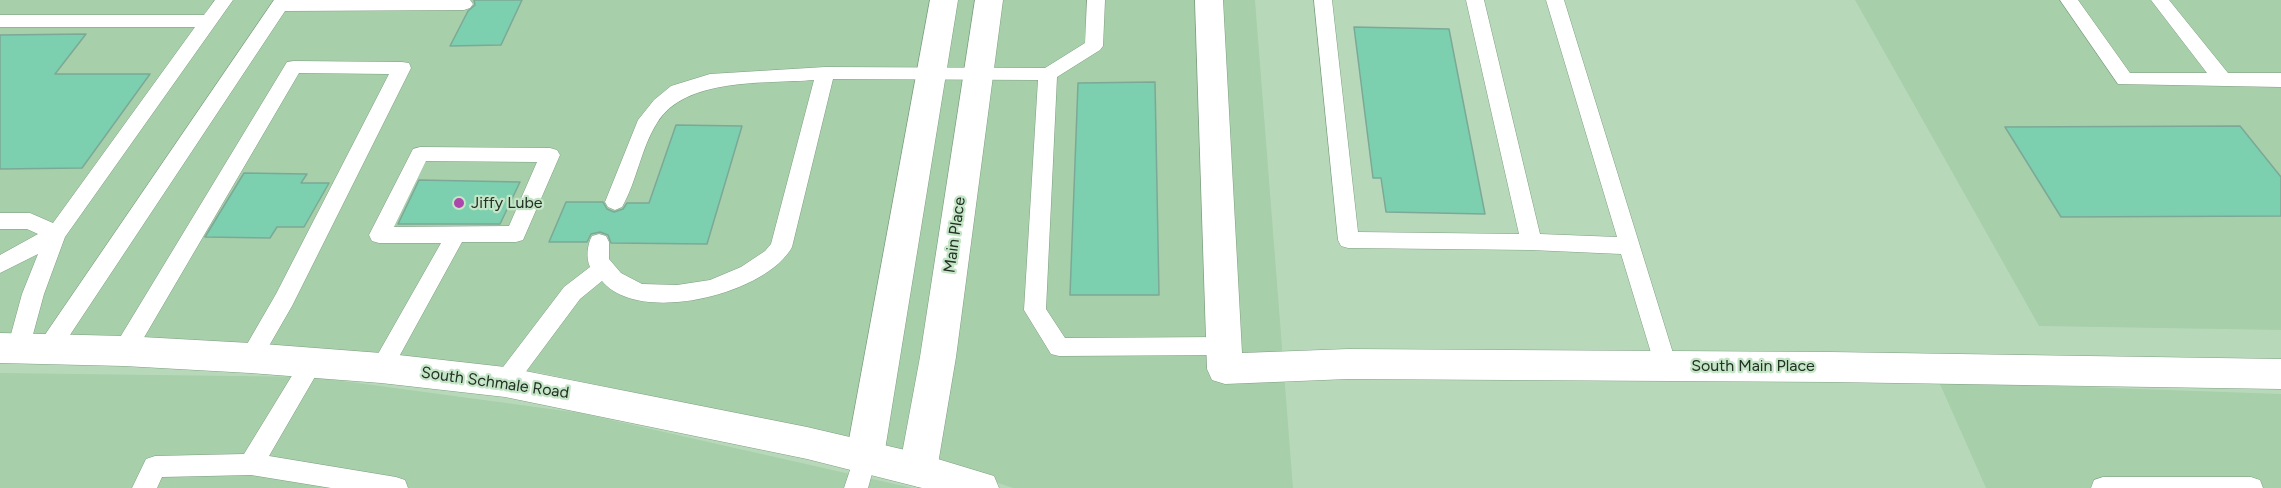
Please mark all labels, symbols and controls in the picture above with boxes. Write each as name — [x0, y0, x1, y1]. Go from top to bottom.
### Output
place label: Jiffy Lube — [471, 193, 542, 213]
marker: Jiffy Lube — [452, 196, 466, 210]
street label: Main Place — [940, 196, 970, 274]
street label: South Main Place — [1691, 356, 1815, 376]
street label: South Schmale Road — [420, 363, 570, 403]

